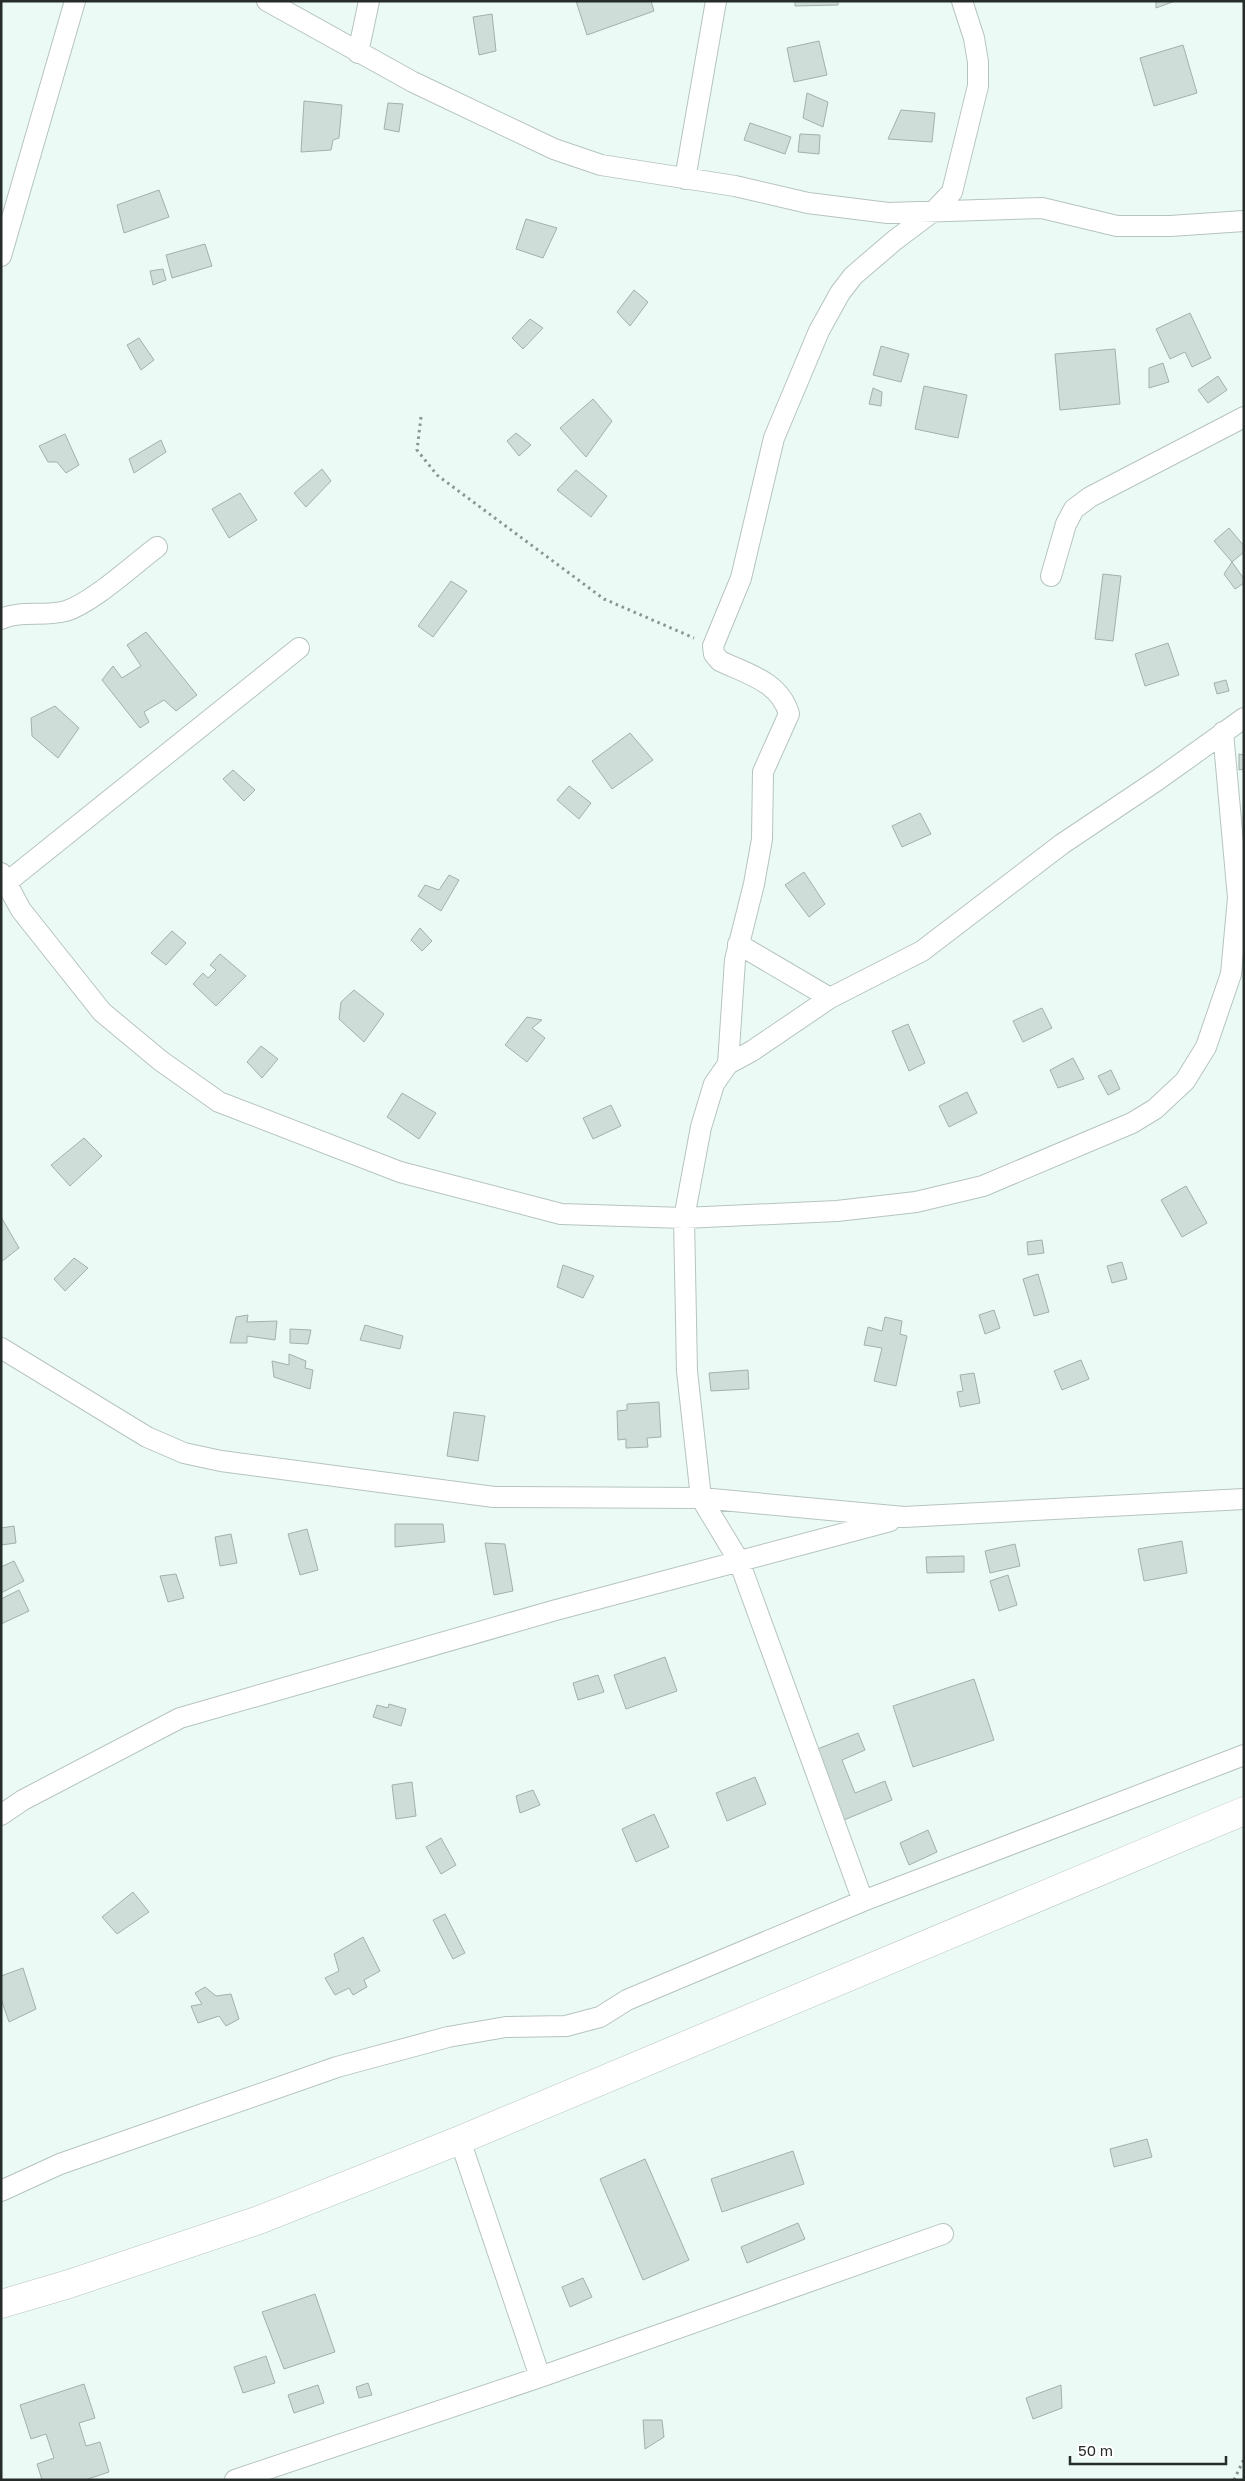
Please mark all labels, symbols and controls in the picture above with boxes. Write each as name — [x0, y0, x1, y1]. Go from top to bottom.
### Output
scale bar — [1070, 2434, 1226, 2466]
text: 50 m — [1078, 2441, 1113, 2459]

